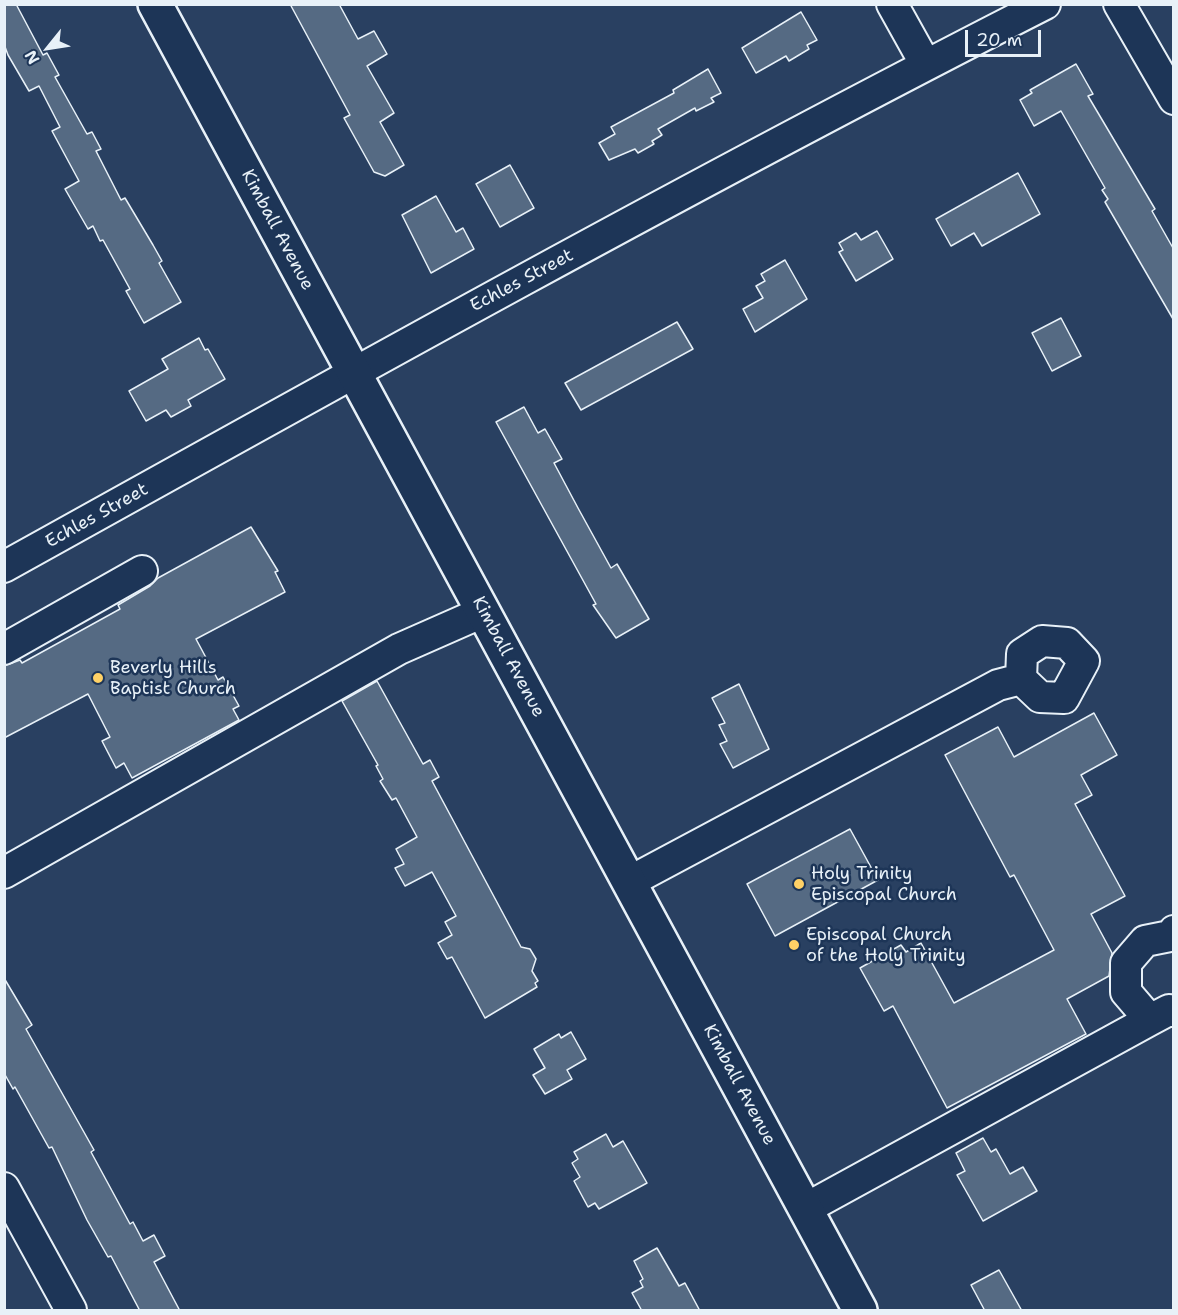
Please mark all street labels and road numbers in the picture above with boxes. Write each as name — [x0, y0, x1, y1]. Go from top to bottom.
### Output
street label: Kimball Avenue — [236, 166, 318, 294]
street label: Echles Street — [467, 245, 577, 317]
street label: Echles Street — [42, 479, 152, 553]
street label: Kimball Avenue — [467, 593, 549, 721]
street label: Kimball Avenue — [698, 1021, 780, 1149]

